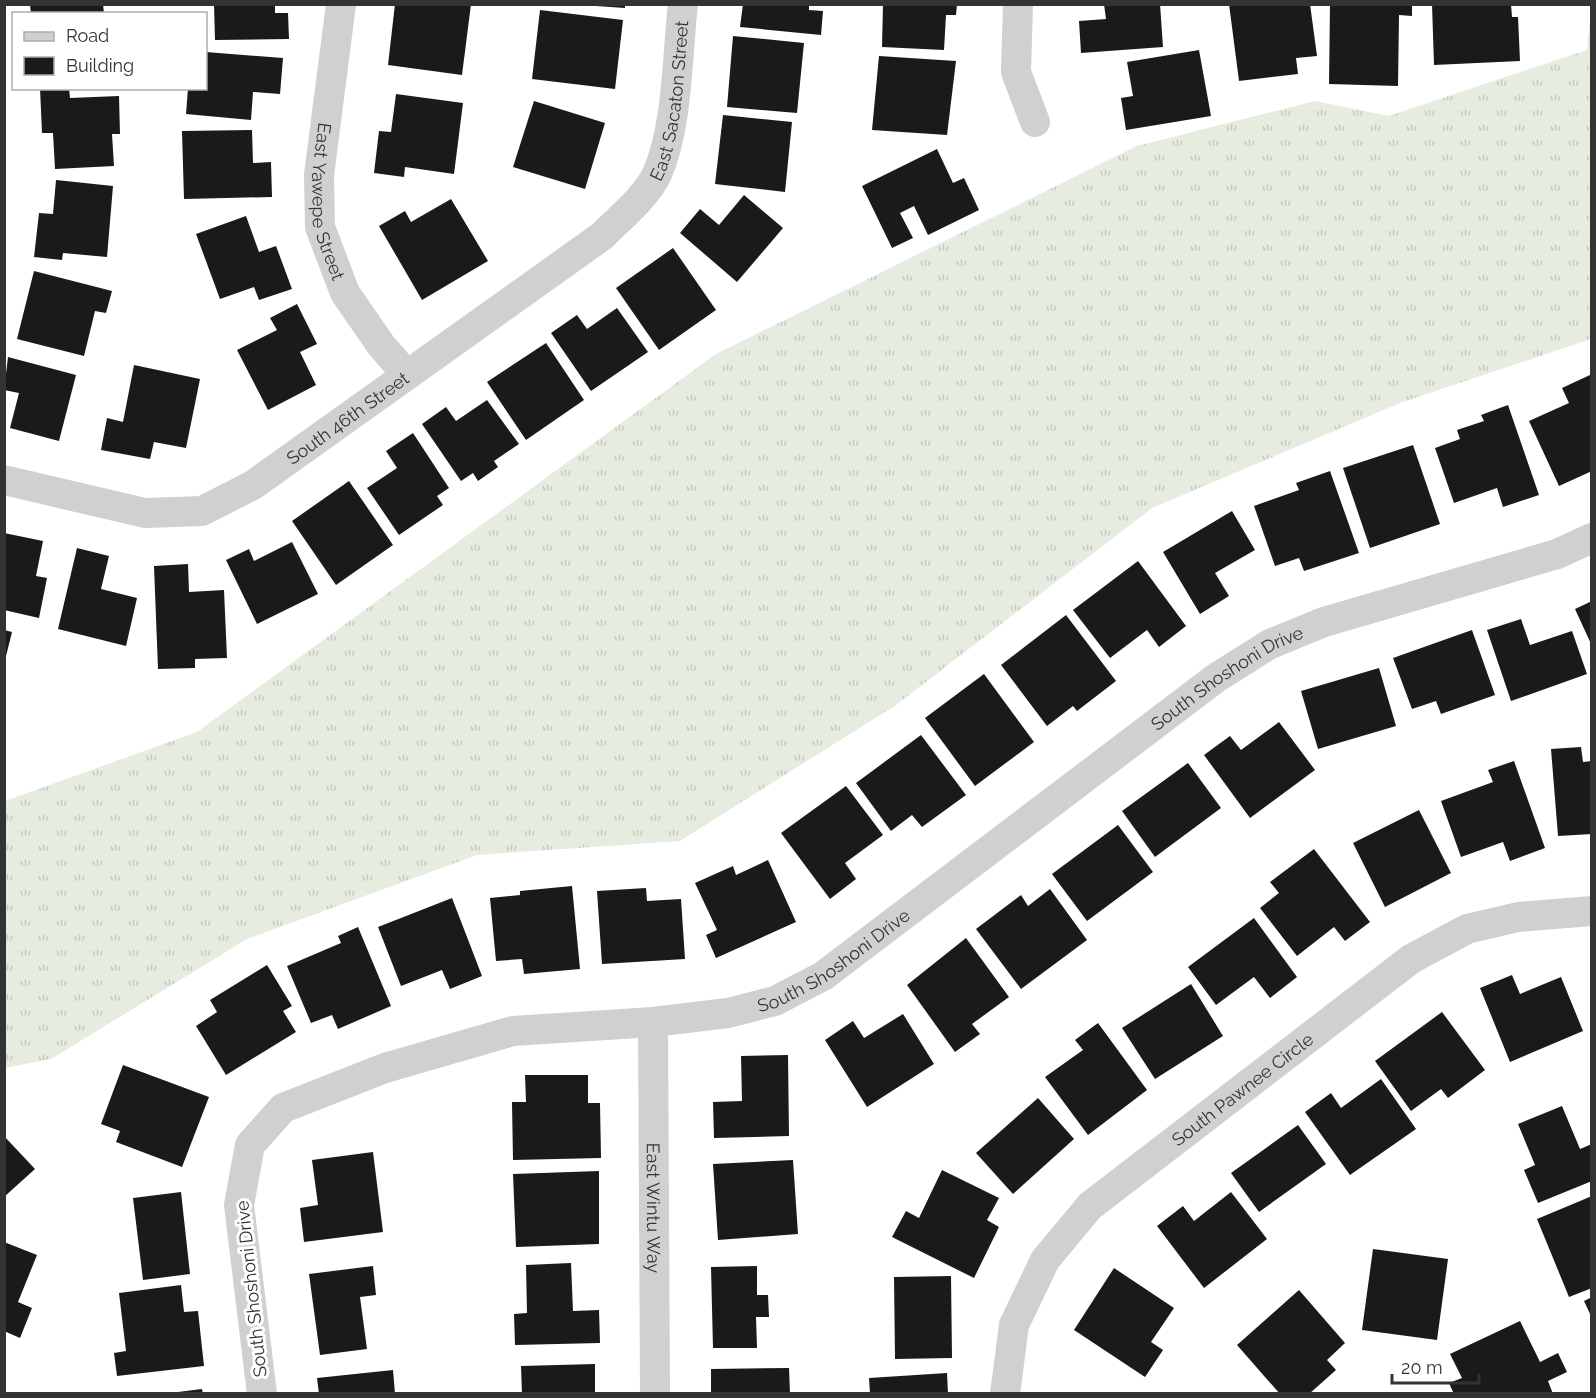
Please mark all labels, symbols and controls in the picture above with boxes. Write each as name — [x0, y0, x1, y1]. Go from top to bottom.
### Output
legend — [12, 12, 207, 90]
street label: East Sacaton Street — [645, 20, 692, 184]
text: Road — [66, 25, 109, 46]
text: Building — [66, 55, 134, 76]
street label: East Yawepe Street — [308, 122, 350, 283]
street label: South 46th Street — [282, 367, 413, 468]
street label: South Shoshoni Drive — [1147, 621, 1306, 734]
street label: South Shoshoni Drive — [755, 904, 914, 1016]
street label: South Pawnee Circle — [1167, 1028, 1317, 1150]
street label: East Wintu Way — [643, 1143, 665, 1274]
street label: South Shoshoni Drive — [231, 1199, 271, 1378]
scale bar — [1392, 1347, 1479, 1385]
text: 20 m — [1401, 1357, 1443, 1378]

